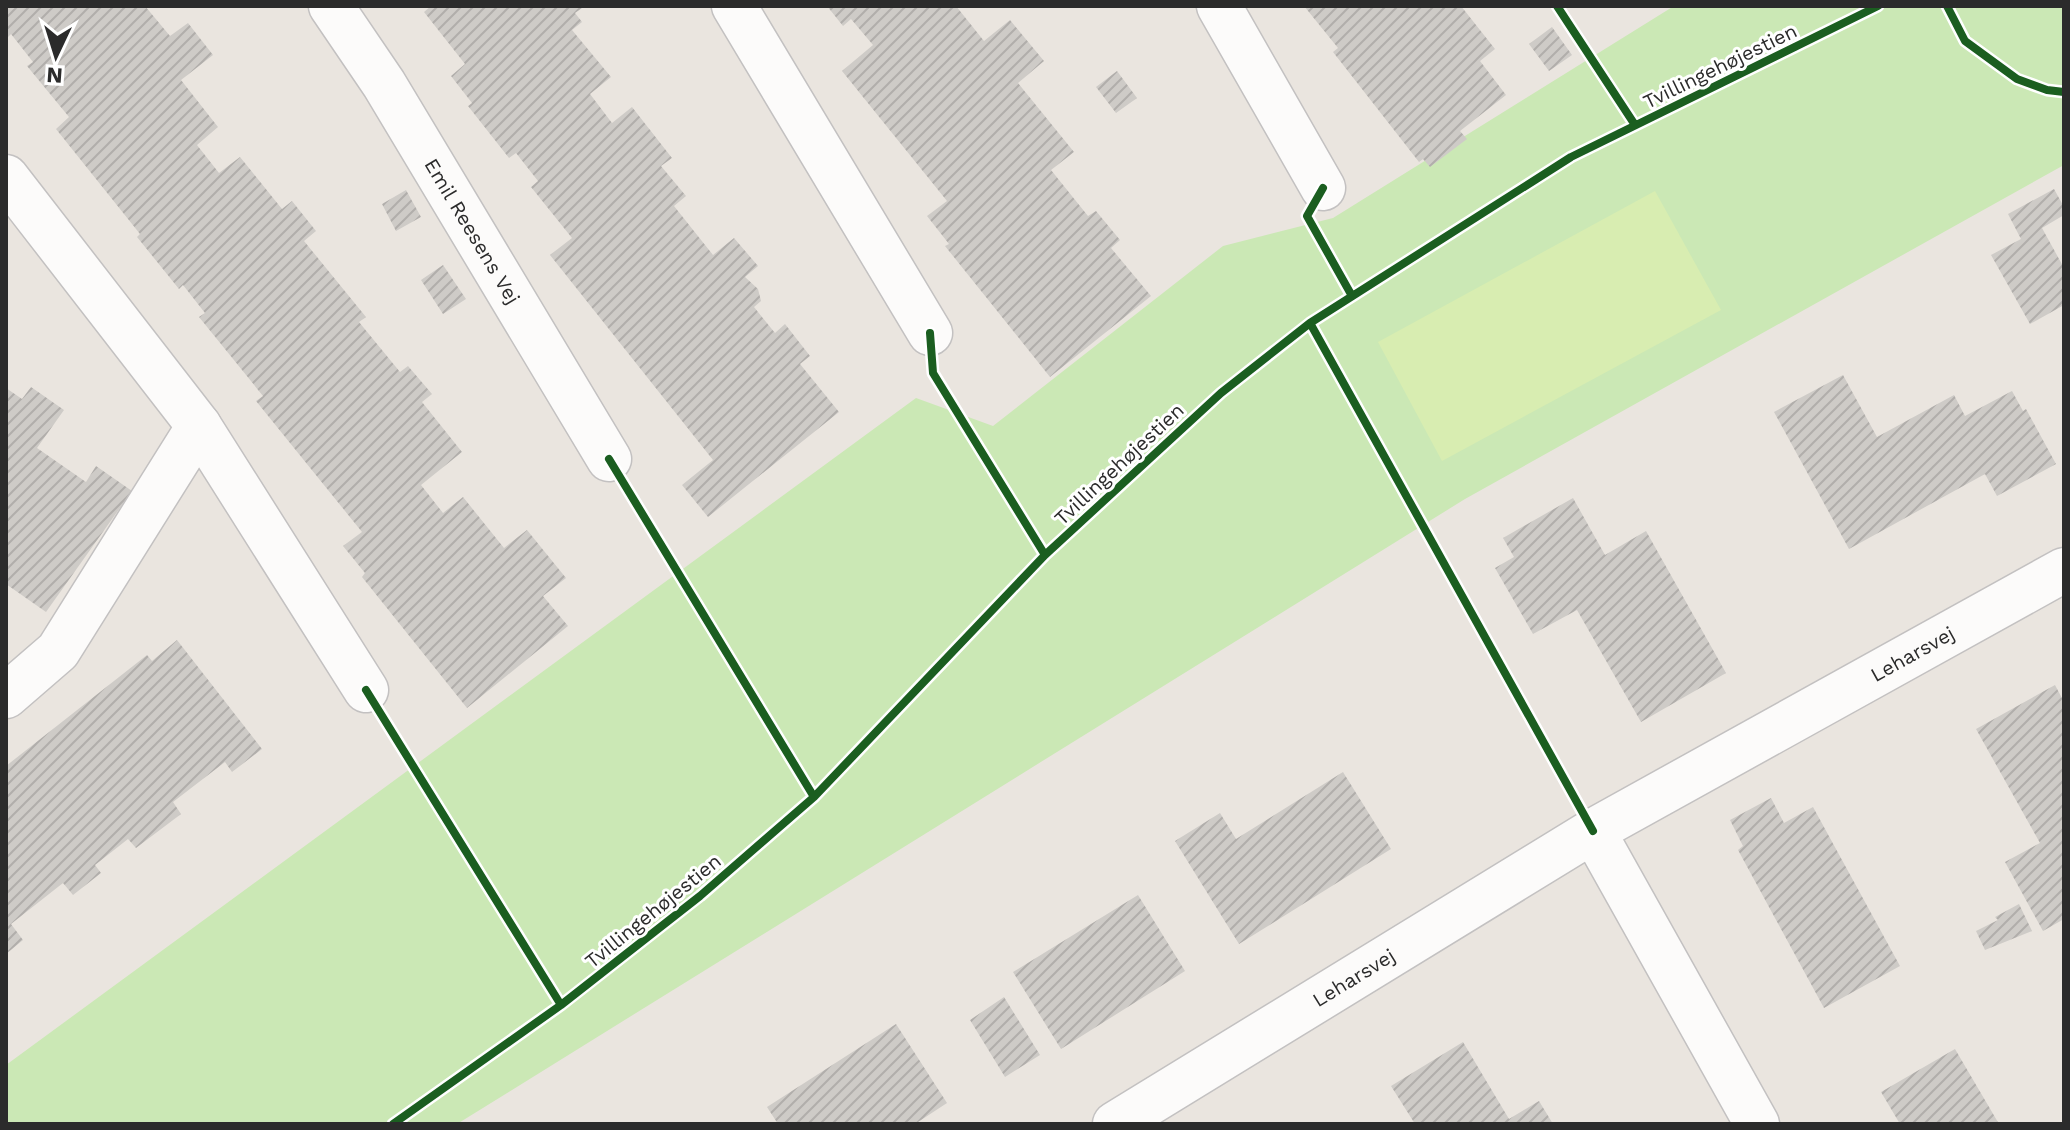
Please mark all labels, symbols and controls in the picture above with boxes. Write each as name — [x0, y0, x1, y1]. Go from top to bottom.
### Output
north arrow — [16, 16, 96, 96]
street label: Tvillingehøjestien — [1639, 18, 1801, 114]
text: N — [46, 62, 64, 88]
street label: Emil Reesens Vej — [419, 154, 525, 308]
street label: Tvillingehøjestien — [1049, 398, 1189, 530]
street label: Leharsvej — [1866, 621, 1959, 687]
street label: Tvillingehøjestien — [580, 849, 726, 973]
street label: Leharsvej — [1308, 943, 1399, 1012]

